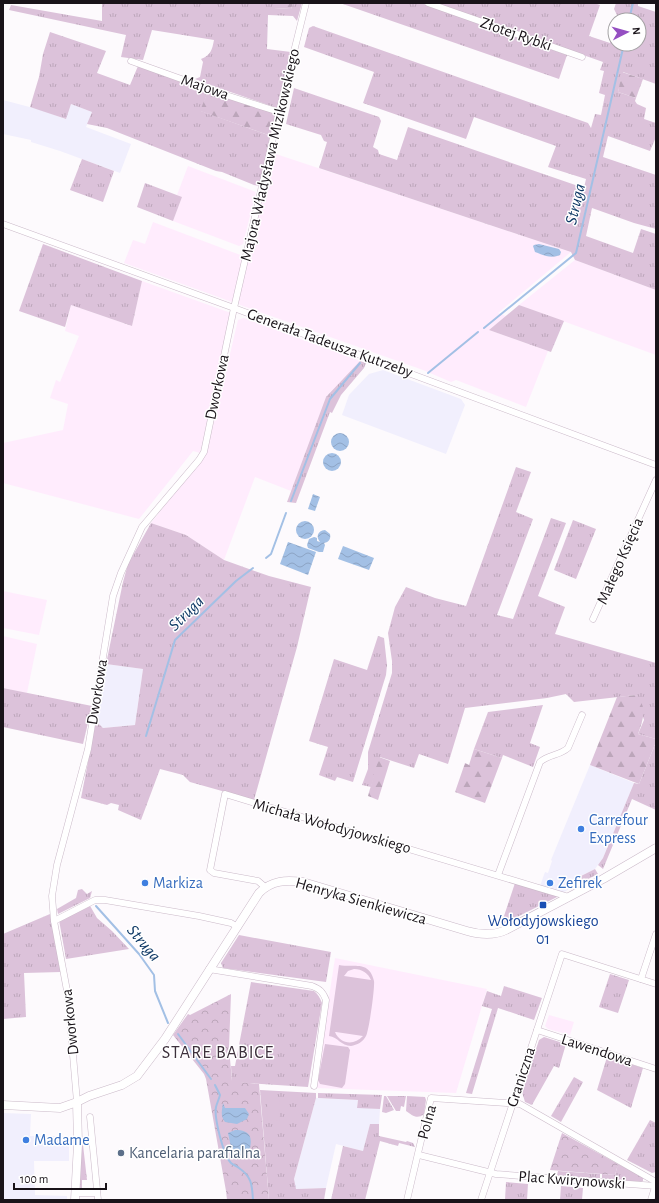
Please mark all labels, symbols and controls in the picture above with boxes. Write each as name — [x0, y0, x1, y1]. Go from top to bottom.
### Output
north arrow — [607, 12, 647, 52]
street label: Złotej Rybki — [478, 14, 554, 55]
text: N — [631, 27, 642, 35]
street label: Majora Władysława Mizikowskiego — [238, 47, 303, 263]
street label: Majowa — [179, 71, 231, 104]
water label: Struga — [562, 182, 588, 226]
street label: Generała Tadeusza Kutrzeby — [245, 306, 415, 381]
street label: Dworkowa — [202, 353, 232, 421]
street label: Małego Księcia — [594, 515, 646, 607]
water label: Struga — [165, 592, 207, 634]
street label: Dworkowa — [84, 658, 110, 726]
street label: Michała Wołodyjowskiego — [251, 796, 413, 857]
place label: Carrefour Express — [589, 812, 649, 846]
marker: Carrefour Express — [576, 824, 586, 834]
place label: Markiza — [153, 875, 203, 891]
street label: Henryka Sienkiewicza — [293, 875, 428, 928]
place label: Zefirek — [558, 875, 603, 891]
marker: Markiza — [140, 878, 150, 888]
marker: Zefirek — [545, 878, 555, 888]
marker: Wołodyjowskiego 01 — [538, 900, 548, 910]
place label: Wołodyjowskiego 01 — [487, 913, 599, 947]
water label: Struga — [124, 922, 164, 964]
street label: Dworkowa — [59, 988, 81, 1056]
street label: Lawendowa — [559, 1031, 635, 1069]
district label: STARE BABICE — [162, 1044, 274, 1062]
street label: Graniczna — [504, 1045, 538, 1109]
street label: Polna — [415, 1103, 439, 1141]
place label: Madame — [34, 1132, 90, 1148]
marker: Madame — [21, 1135, 31, 1145]
place label: Kancelaria parafialna — [129, 1145, 260, 1161]
marker: Kancelaria parafialna — [116, 1148, 126, 1158]
scale bar — [14, 1165, 106, 1191]
street label: Plac Kwirynowski — [518, 1168, 626, 1193]
text: 100 m — [20, 1173, 48, 1185]

